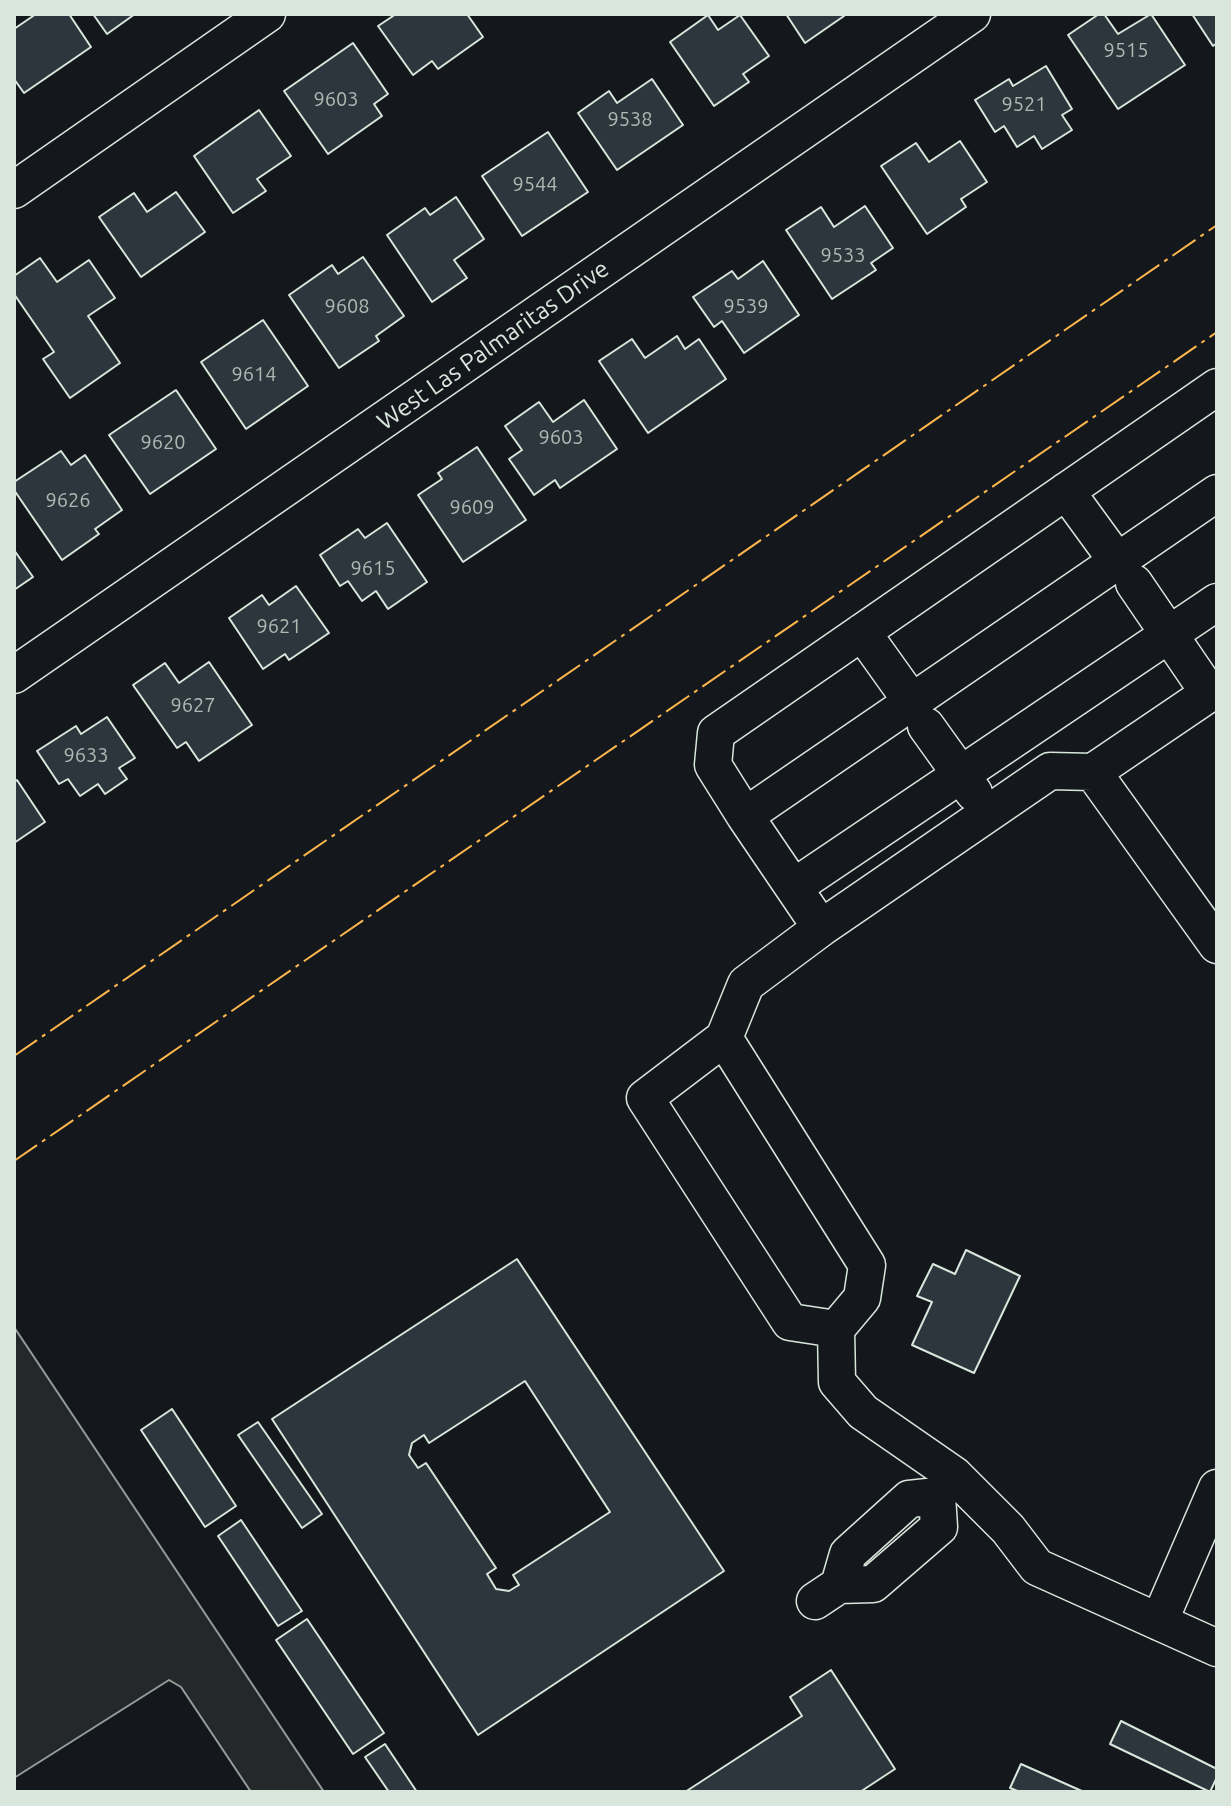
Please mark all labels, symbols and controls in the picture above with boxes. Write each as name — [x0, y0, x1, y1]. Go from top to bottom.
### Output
house number: 9515 — [1103, 38, 1149, 62]
house number: 9603 — [313, 87, 359, 111]
house number: 9521 — [1001, 92, 1047, 116]
house number: 9538 — [607, 107, 653, 131]
house number: 9544 — [512, 172, 558, 196]
house number: 9533 — [820, 243, 866, 267]
street label: West Las Palmaritas Drive — [372, 254, 614, 436]
house number: 9608 — [324, 294, 370, 318]
house number: 9539 — [723, 294, 769, 318]
house number: 9614 — [231, 362, 277, 386]
house number: 9603 — [538, 425, 584, 449]
house number: 9620 — [140, 430, 186, 454]
house number: 9626 — [45, 488, 91, 512]
house number: 9609 — [449, 495, 495, 519]
house number: 9615 — [350, 556, 396, 580]
house number: 9621 — [256, 614, 302, 638]
house number: 9627 — [170, 693, 216, 717]
house number: 9633 — [63, 743, 109, 767]

